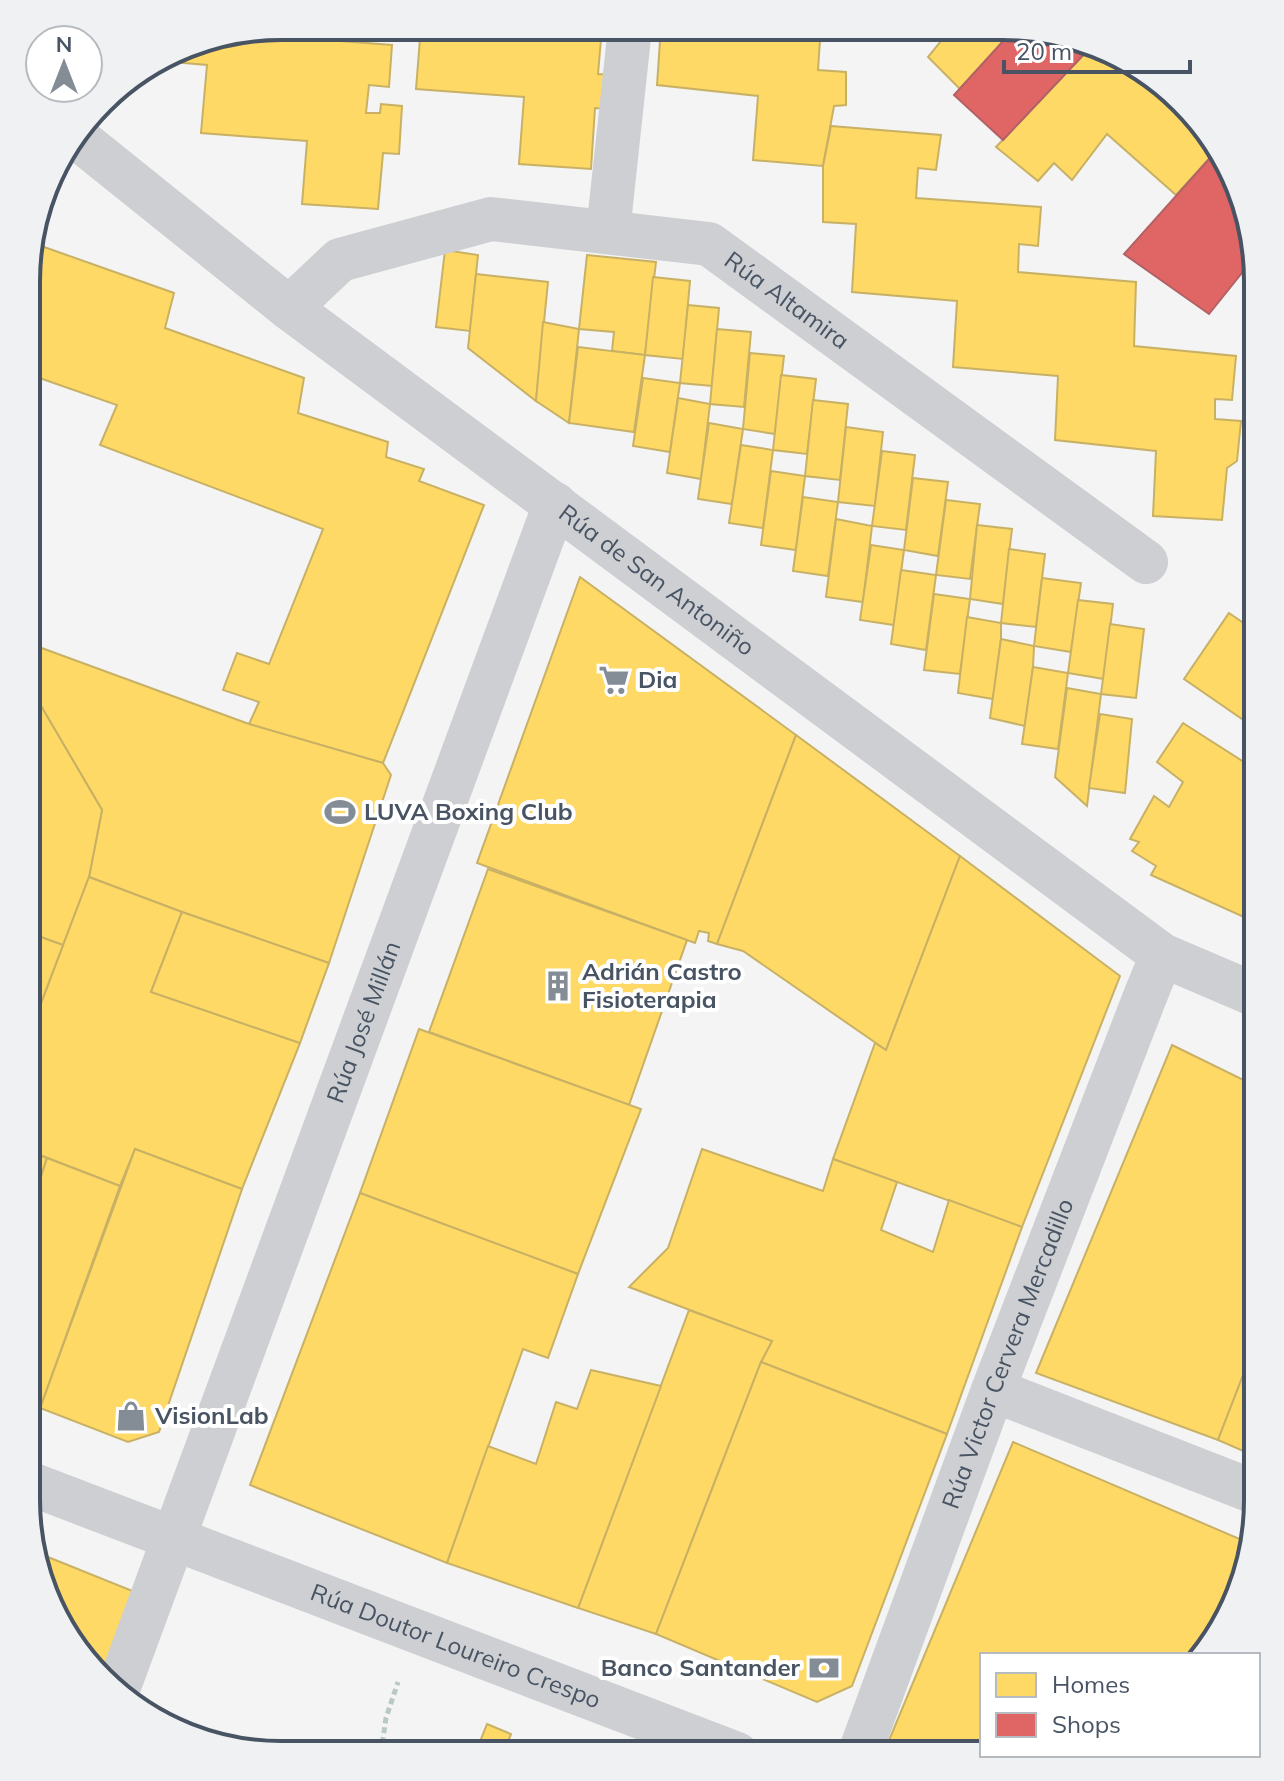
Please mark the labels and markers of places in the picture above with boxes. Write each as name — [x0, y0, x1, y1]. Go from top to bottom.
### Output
supermarket icon: Dia — [597, 663, 631, 697]
place label: Dia — [638, 664, 677, 694]
sports icon: LUVA Boxing Club — [323, 795, 357, 829]
place label: LUVA Boxing Club — [364, 796, 573, 826]
place label: Adrián Castro Fisioterapia — [582, 956, 742, 1014]
building icon: Adrián Castro Fisioterapia — [541, 969, 575, 1003]
shop icon: VisionLab — [114, 1399, 148, 1433]
place label: VisionLab — [154, 1400, 269, 1430]
bank icon: Banco Santander — [807, 1651, 841, 1685]
place label: Banco Santander — [601, 1652, 801, 1682]

